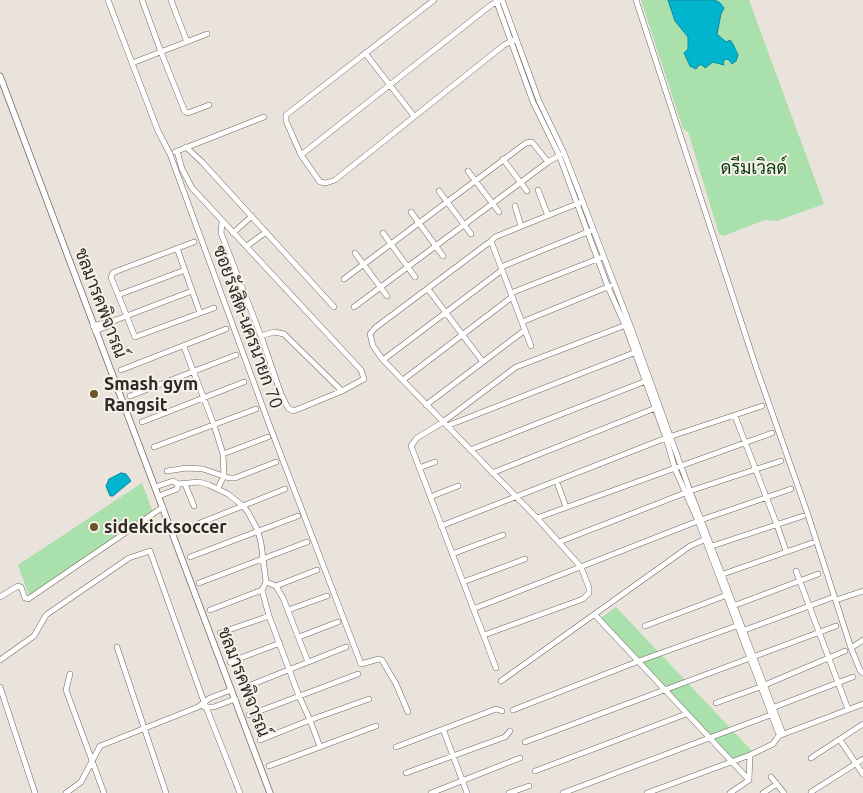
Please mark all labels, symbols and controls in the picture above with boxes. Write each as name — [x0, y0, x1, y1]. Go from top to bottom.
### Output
park label: ดรีมเวิลด์ — [721, 157, 787, 179]
street label: ซอยรังสิต-นครนายก 70 — [208, 243, 288, 411]
street label: ชลมารคพิจารณ์ — [70, 245, 132, 361]
place label: Smash gym Rangsit — [104, 373, 198, 416]
marker: Smash gym Rangsit — [88, 388, 100, 400]
place label: sidekicksoccer — [104, 516, 227, 538]
marker: sidekicksoccer — [88, 521, 100, 533]
street label: ชลมารคพิจารณ์ — [213, 624, 275, 740]

